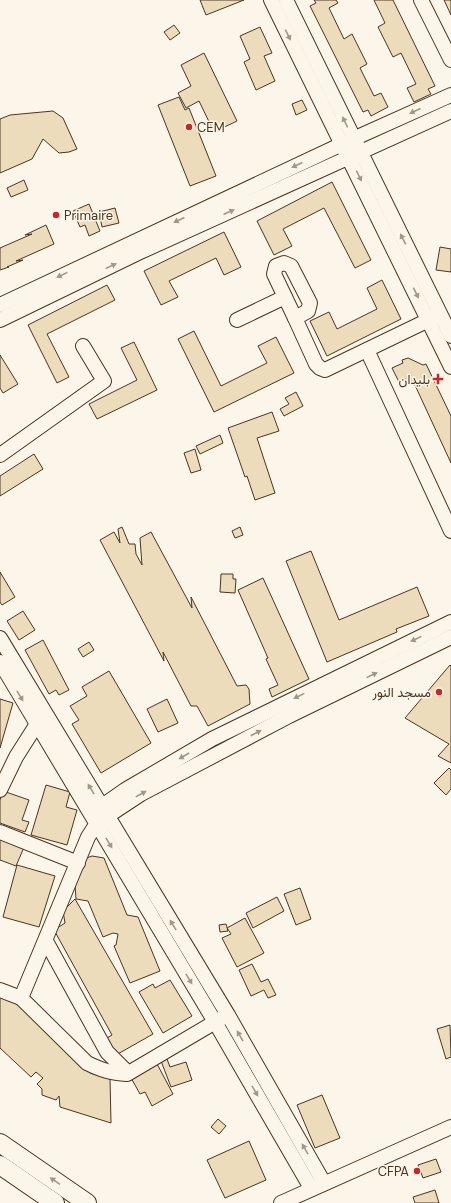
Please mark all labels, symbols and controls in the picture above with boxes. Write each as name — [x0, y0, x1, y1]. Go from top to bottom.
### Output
one-way arrow — [285, 29, 291, 41]
one-way arrow — [410, 108, 421, 114]
one-way arrow — [342, 117, 348, 128]
place label: CEM — [197, 119, 225, 136]
marker: CEM — [184, 122, 194, 132]
one-way arrow — [291, 162, 303, 168]
one-way arrow — [356, 171, 362, 182]
place label: Primaire — [64, 207, 113, 224]
one-way arrow — [223, 209, 234, 215]
marker: Primaire — [51, 210, 61, 220]
one-way arrow — [173, 217, 185, 223]
one-way arrow — [400, 233, 406, 244]
one-way arrow — [105, 263, 116, 269]
one-way arrow — [56, 272, 67, 278]
one-way arrow — [413, 288, 419, 299]
place label: بليدان — [399, 371, 430, 388]
marker: بليدان — [433, 374, 443, 384]
one-way arrow — [410, 636, 422, 642]
one-way arrow — [366, 672, 378, 678]
place label: مسجد النور — [371, 684, 431, 701]
marker: مسجد النور — [434, 687, 444, 697]
one-way arrow — [17, 690, 24, 702]
one-way arrow — [293, 693, 305, 699]
one-way arrow — [250, 730, 262, 736]
one-way arrow — [178, 752, 190, 759]
one-way arrow — [88, 783, 95, 795]
one-way arrow — [135, 791, 147, 797]
one-way arrow — [105, 837, 112, 849]
one-way arrow — [169, 919, 176, 931]
one-way arrow — [186, 973, 193, 985]
one-way arrow — [236, 1030, 243, 1042]
one-way arrow — [252, 1085, 259, 1097]
one-way arrow — [301, 1143, 308, 1155]
place label: CFPA — [378, 1163, 409, 1180]
marker: CFPA — [412, 1166, 422, 1176]
one-way arrow — [50, 1177, 60, 1185]

